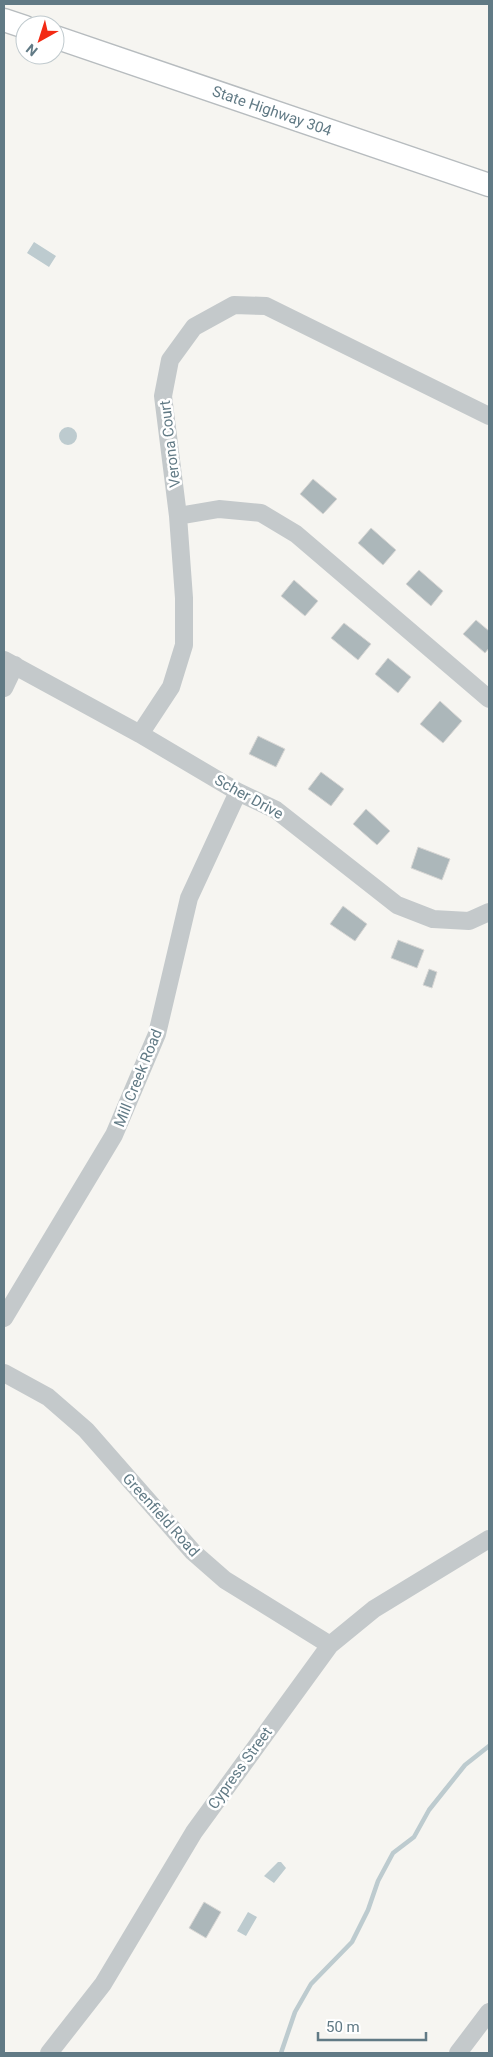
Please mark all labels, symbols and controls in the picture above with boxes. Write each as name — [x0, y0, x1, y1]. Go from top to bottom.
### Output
north arrow — [15, 15, 65, 65]
text: N — [23, 41, 41, 59]
street label: State Highway 304 — [210, 82, 335, 140]
street label: Verona Court — [156, 399, 184, 489]
street label: Scher Drive — [212, 771, 286, 823]
street label: Mill Creek Road — [110, 1026, 166, 1130]
street label: Greenfield Road — [119, 1470, 203, 1560]
street label: Cypress Street — [204, 1723, 276, 1813]
scale bar — [318, 2010, 426, 2042]
text: 50 m — [326, 2018, 360, 2036]

